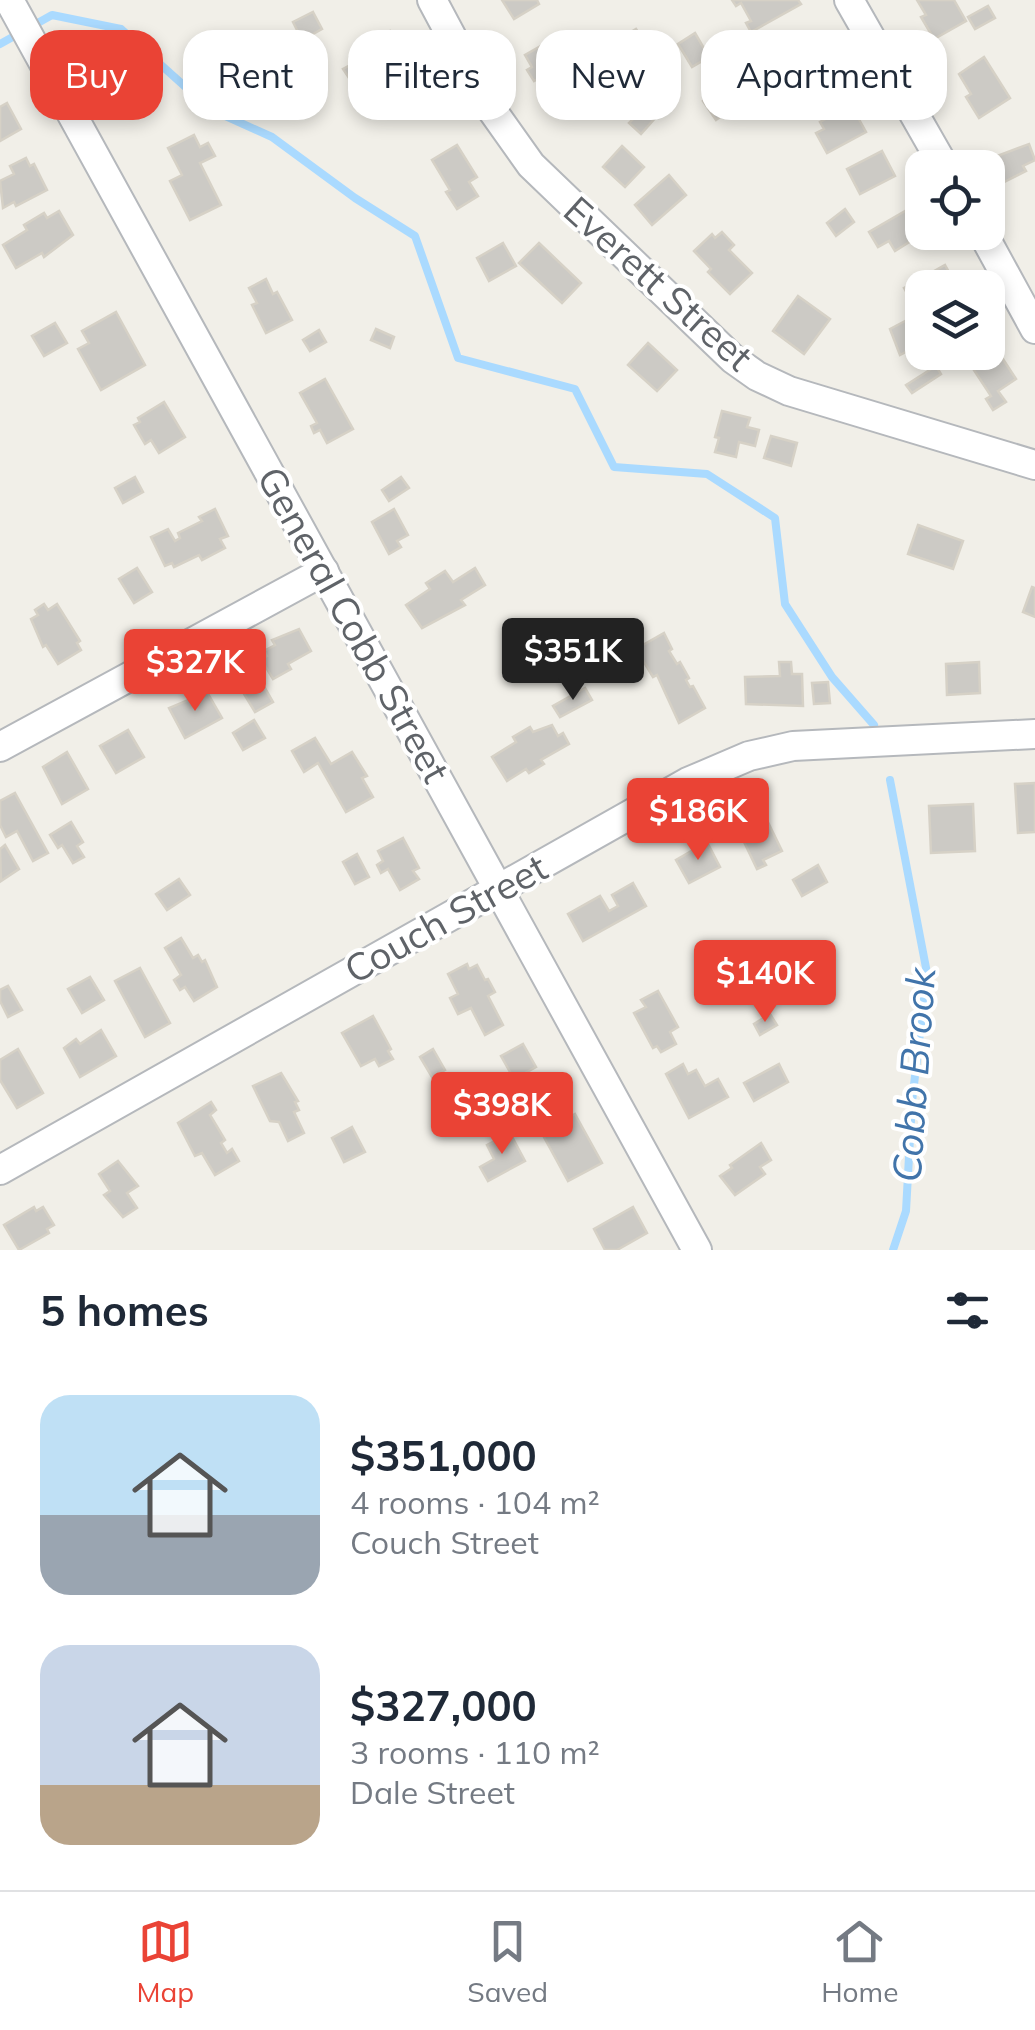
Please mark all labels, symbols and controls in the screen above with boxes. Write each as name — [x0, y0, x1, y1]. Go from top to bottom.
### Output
chip: Buy — [30, 30, 163, 120]
chip: Rent — [183, 30, 328, 120]
chip: Filters — [348, 30, 516, 120]
chip: New — [536, 30, 681, 120]
chip: Apartment — [701, 30, 947, 120]
map controls — [905, 150, 1005, 370]
button: locate — [905, 150, 1005, 250]
street label: Everett Street — [554, 186, 763, 381]
button: layers — [905, 270, 1005, 370]
street label: General Cobb Street — [247, 458, 461, 791]
pin: $351K — [503, 618, 643, 703]
pin: $327K — [125, 629, 265, 714]
text: $351K — [524, 630, 622, 670]
text: $327K — [146, 641, 244, 681]
pin: $186K — [628, 778, 768, 863]
text: $186K — [649, 790, 747, 830]
street label: Couch Street — [336, 843, 555, 994]
pin: $140K — [695, 940, 835, 1025]
text: $140K — [716, 952, 814, 992]
water label: Cobb Brook — [881, 965, 946, 1184]
pin: $398K — [432, 1072, 572, 1157]
text: $398K — [453, 1084, 551, 1124]
icon: filters — [940, 1283, 995, 1338]
text: 5 homes — [40, 1284, 209, 1337]
text: $351,000 — [350, 1429, 537, 1482]
icon: home — [120, 1435, 240, 1555]
text: 4 rooms · 104 m² — [350, 1482, 600, 1522]
text: Couch Street — [350, 1522, 539, 1562]
text: $327,000 — [350, 1679, 537, 1732]
icon: home — [120, 1685, 240, 1805]
text: 3 rooms · 110 m² — [350, 1732, 600, 1772]
text: Dale Street — [350, 1772, 515, 1812]
tab: Map — [137, 1914, 194, 2009]
tab: Saved — [467, 1914, 548, 2009]
tab: Home — [821, 1914, 898, 2009]

